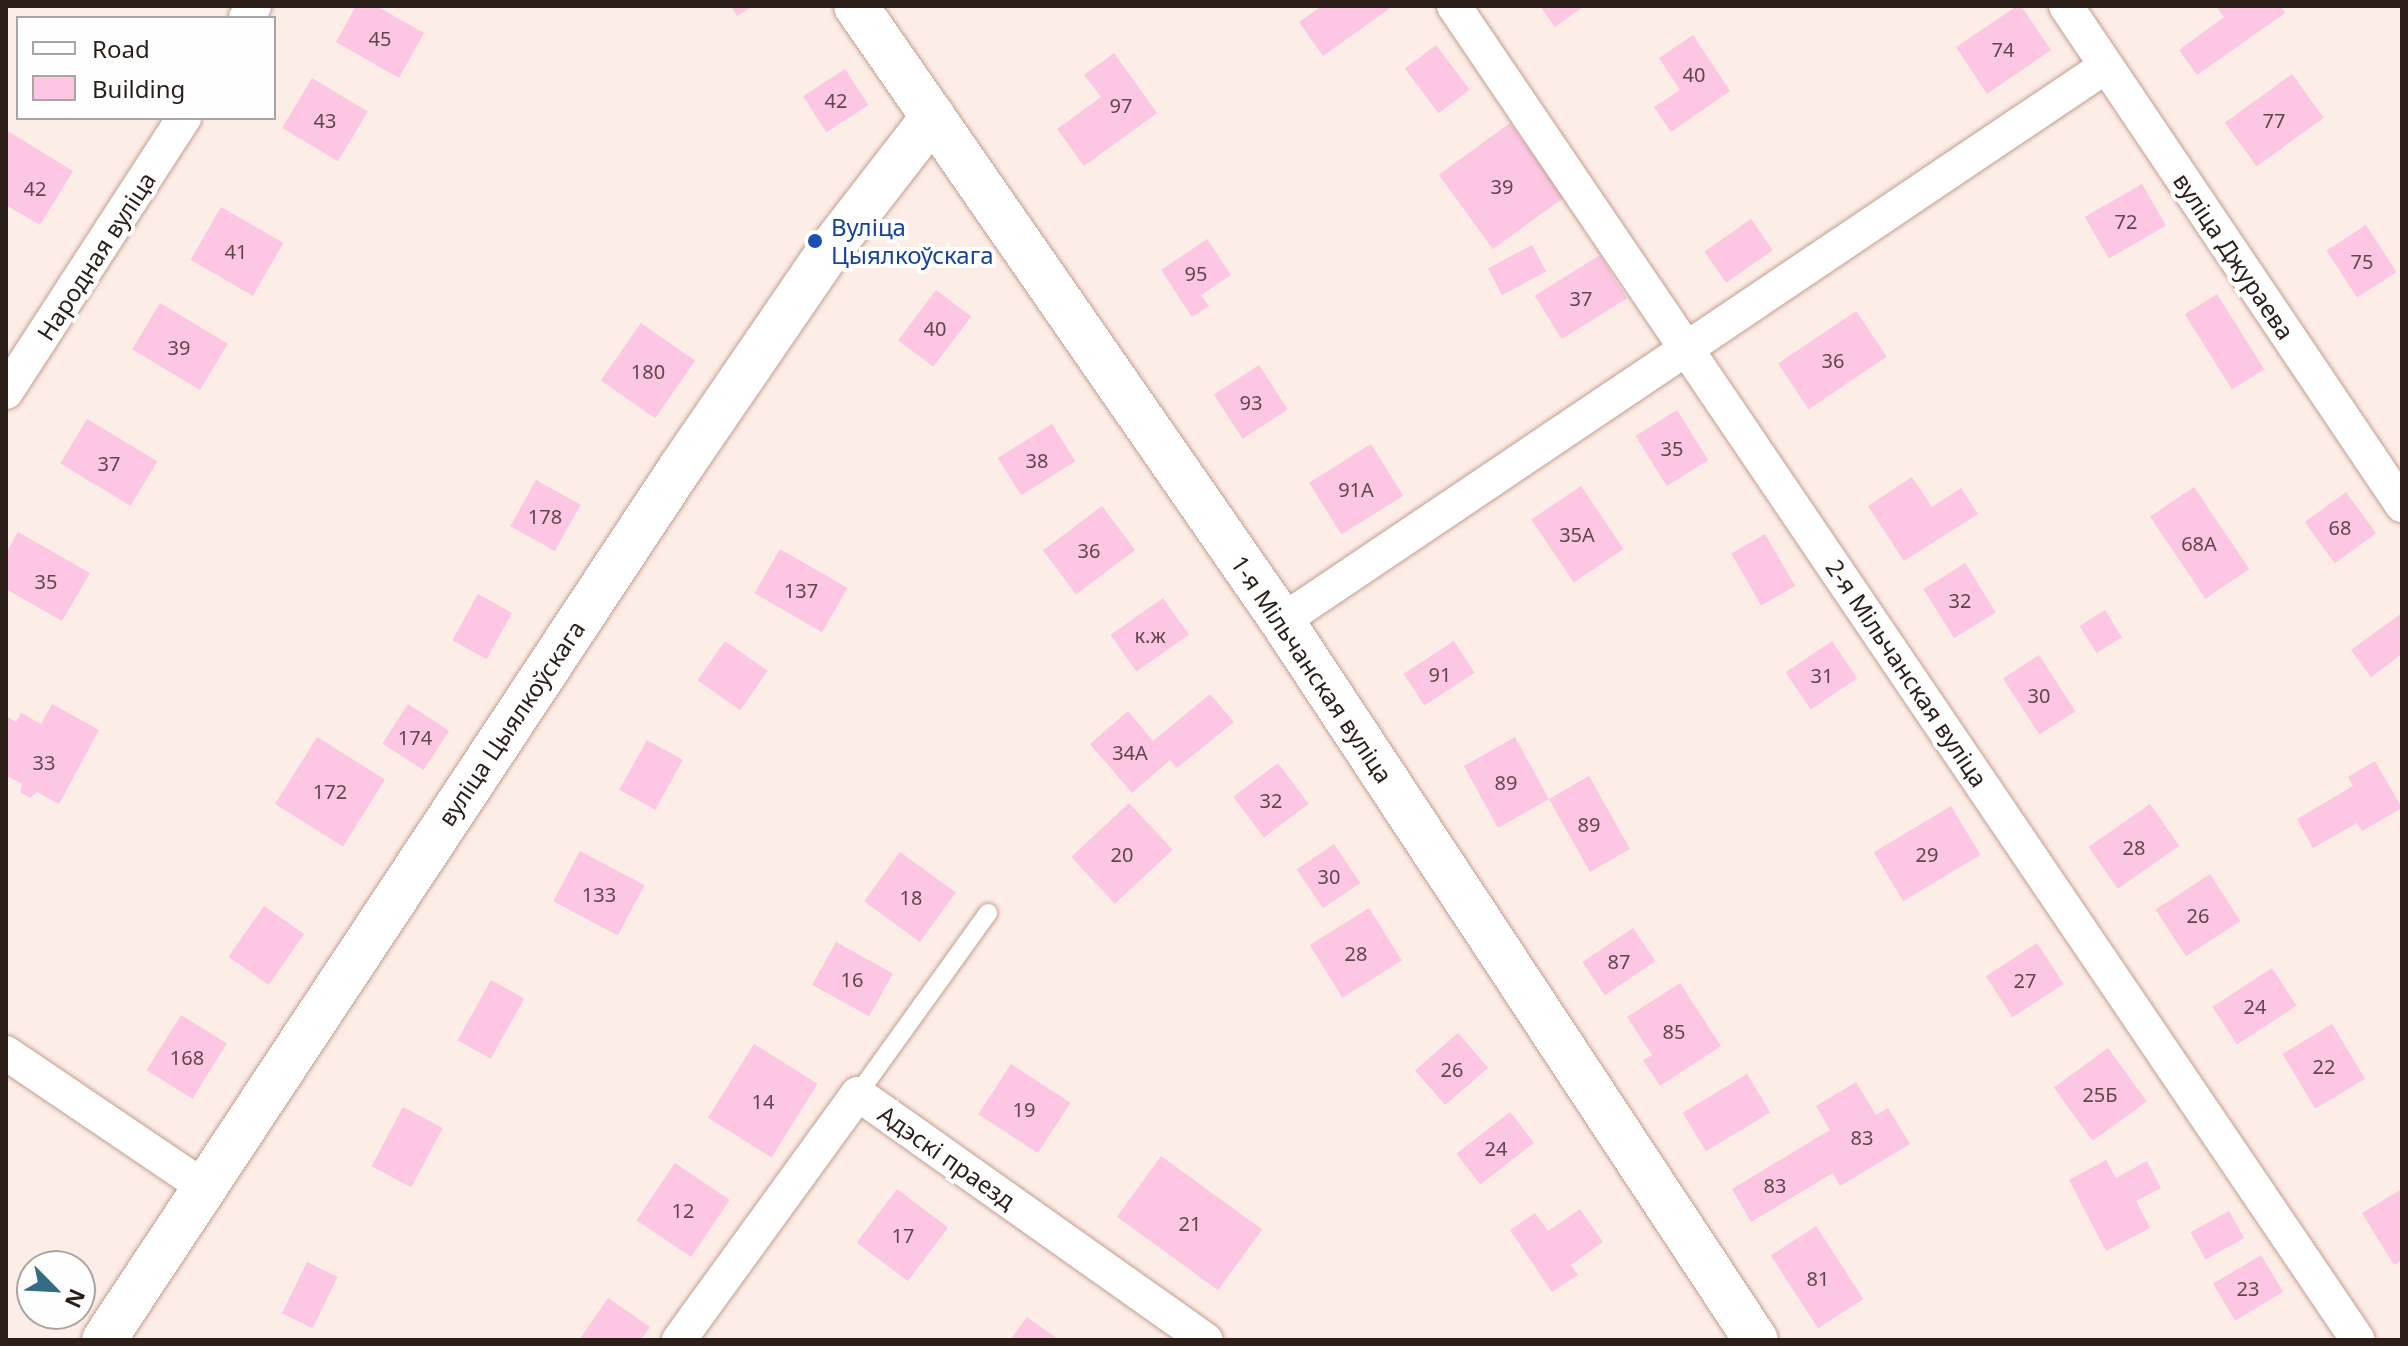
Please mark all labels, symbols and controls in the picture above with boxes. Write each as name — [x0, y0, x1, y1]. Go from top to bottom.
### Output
legend — [16, 16, 276, 120]
house number: 45 — [369, 26, 391, 50]
text: Road — [92, 32, 150, 65]
house number: 74 — [1992, 37, 2014, 61]
house number: 40 — [1683, 62, 1705, 86]
text: Building — [92, 72, 185, 105]
house number: 42 — [825, 88, 847, 112]
house number: 97 — [1110, 93, 1132, 117]
house number: 43 — [314, 108, 336, 132]
house number: 77 — [2263, 108, 2285, 132]
street label: Народная вуліца — [31, 166, 161, 346]
street label: вуліца Джураева — [2168, 167, 2300, 345]
house number: 39 — [1491, 174, 1513, 198]
house number: 42 — [24, 176, 46, 200]
house number: 72 — [2115, 209, 2137, 233]
place label: Вуліца Цыялкоўскага — [831, 213, 994, 269]
marker: Вуліца Цыялкоўскага — [806, 232, 824, 250]
house number: 41 — [225, 239, 247, 263]
house number: 75 — [2351, 249, 2373, 273]
house number: 95 — [1185, 261, 1207, 285]
house number: 37 — [1570, 286, 1592, 310]
house number: 40 — [924, 316, 946, 340]
house number: 39 — [168, 335, 190, 359]
house number: 36 — [1822, 348, 1844, 372]
house number: 180 — [631, 359, 665, 383]
house number: 93 — [1240, 390, 1262, 414]
house number: 35 — [1661, 436, 1683, 460]
house number: 38 — [1026, 448, 1048, 472]
house number: 37 — [98, 451, 120, 475]
house number: 91А — [1338, 477, 1374, 501]
house number: 178 — [528, 504, 562, 528]
house number: 68 — [2329, 515, 2351, 539]
house number: 35А — [1559, 522, 1595, 546]
house number: 68А — [2181, 531, 2217, 555]
house number: 36 — [1078, 538, 1100, 562]
street label: 1-я Мільчанская вуліца — [1225, 550, 1399, 788]
street label: 2-я Мільчанская вуліца — [1820, 554, 1994, 792]
house number: 35 — [35, 569, 57, 593]
house number: 137 — [784, 578, 818, 602]
house number: 32 — [1949, 588, 1971, 612]
street label: вуліца Цыялкоўскага — [432, 615, 590, 831]
house number: к.ж — [1134, 623, 1166, 647]
house number: 91 — [1429, 662, 1451, 686]
house number: 31 — [1811, 663, 1833, 687]
house number: 30 — [2028, 683, 2050, 707]
house number: 174 — [398, 725, 432, 749]
house number: 34А — [1112, 740, 1148, 764]
house number: 33 — [33, 750, 55, 774]
house number: 89 — [1495, 770, 1517, 794]
house number: 172 — [313, 779, 347, 803]
house number: 32 — [1260, 788, 1282, 812]
house number: 89 — [1578, 812, 1600, 836]
house number: 28 — [2123, 835, 2145, 859]
house number: 20 — [1111, 842, 1133, 866]
house number: 29 — [1916, 842, 1938, 866]
house number: 30 — [1318, 864, 1340, 888]
house number: 133 — [582, 882, 616, 906]
house number: 18 — [900, 885, 922, 909]
house number: 26 — [2187, 903, 2209, 927]
house number: 28 — [1345, 941, 1367, 965]
house number: 87 — [1608, 949, 1630, 973]
house number: 16 — [841, 967, 863, 991]
house number: 27 — [2014, 968, 2036, 992]
house number: 24 — [2244, 994, 2266, 1018]
house number: 85 — [1663, 1019, 1685, 1043]
house number: 168 — [170, 1045, 204, 1069]
house number: 22 — [2313, 1054, 2335, 1078]
house number: 26 — [1441, 1057, 1463, 1081]
house number: 25Б — [2082, 1082, 2118, 1106]
house number: 14 — [752, 1089, 774, 1113]
house number: 19 — [1013, 1097, 1035, 1121]
street label: Адэскі праезд — [873, 1099, 1021, 1215]
house number: 83 — [1851, 1125, 1873, 1149]
house number: 24 — [1485, 1136, 1507, 1160]
house number: 83 — [1764, 1173, 1786, 1197]
house number: 12 — [672, 1198, 694, 1222]
house number: 21 — [1179, 1211, 1201, 1235]
house number: 17 — [892, 1223, 914, 1247]
north arrow — [16, 1250, 96, 1330]
house number: 81 — [1807, 1266, 1829, 1290]
house number: 23 — [2237, 1276, 2259, 1300]
text: N — [59, 1285, 93, 1313]

